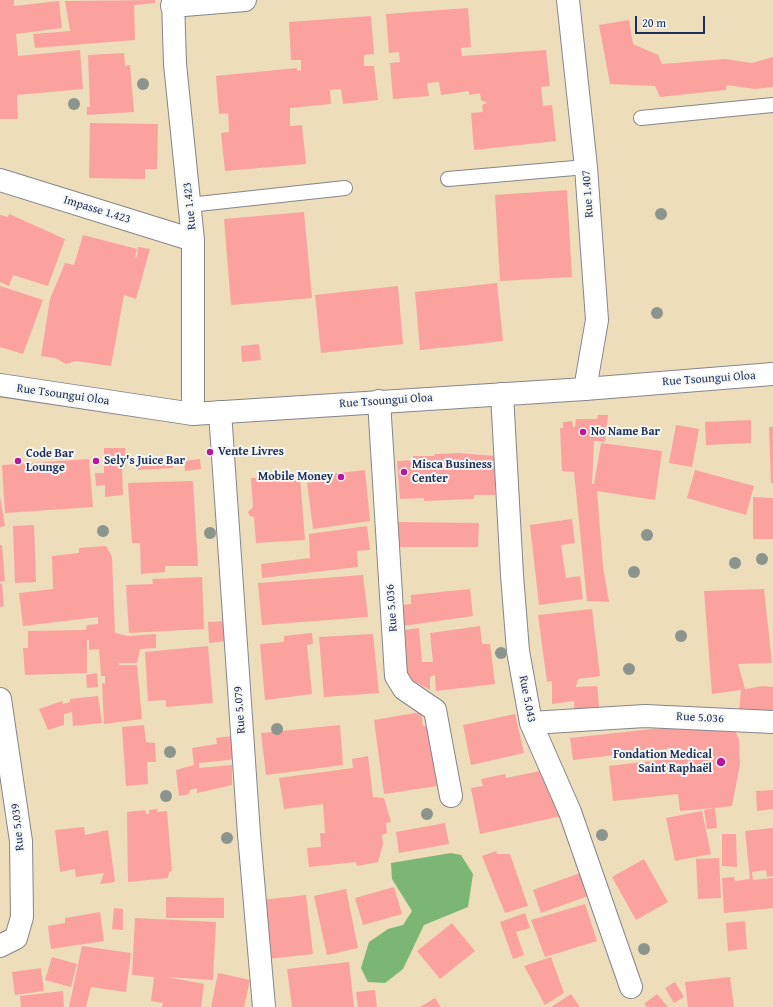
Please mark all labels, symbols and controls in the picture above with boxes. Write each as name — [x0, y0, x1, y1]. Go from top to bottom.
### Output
scale bar — [637, 8, 707, 34]
text: 20 m — [642, 14, 666, 31]
street label: Rue 1.407 — [579, 170, 597, 218]
street label: Rue 1.423 — [180, 182, 200, 230]
street label: Impasse 1.423 — [62, 193, 132, 227]
street label: Rue Tsoungui Oloa — [662, 369, 756, 389]
street label: Rue Tsoungui Oloa — [16, 381, 110, 409]
street label: Rue Tsoungui Oloa — [339, 391, 433, 411]
place label: No Name Bar — [591, 425, 660, 439]
marker: No Name Bar — [578, 427, 588, 437]
place label: Vente Livres — [218, 445, 284, 459]
place label: Code Bar Lounge — [26, 447, 74, 475]
marker: Vente Livres — [205, 447, 215, 457]
place label: Sely's Juice Bar — [104, 454, 185, 468]
marker: Code Bar Lounge — [13, 456, 23, 466]
marker: Sely's Juice Bar — [91, 456, 101, 466]
place label: Misca Business Center — [412, 458, 492, 486]
marker: Misca Business Center — [399, 467, 409, 477]
place label: Mobile Money — [258, 470, 333, 484]
marker: Mobile Money — [336, 472, 346, 482]
street label: Rue 5.036 — [383, 584, 401, 632]
street label: Rue 5.043 — [515, 674, 539, 724]
street label: Rue 5.079 — [231, 686, 249, 734]
street label: Rue 5.036 — [676, 710, 724, 726]
place label: Fondation Medical Saint Raphaël — [613, 748, 712, 776]
marker: Fondation Medical Saint Raphaël — [715, 756, 727, 768]
street label: Rue 5.039 — [8, 803, 28, 851]

